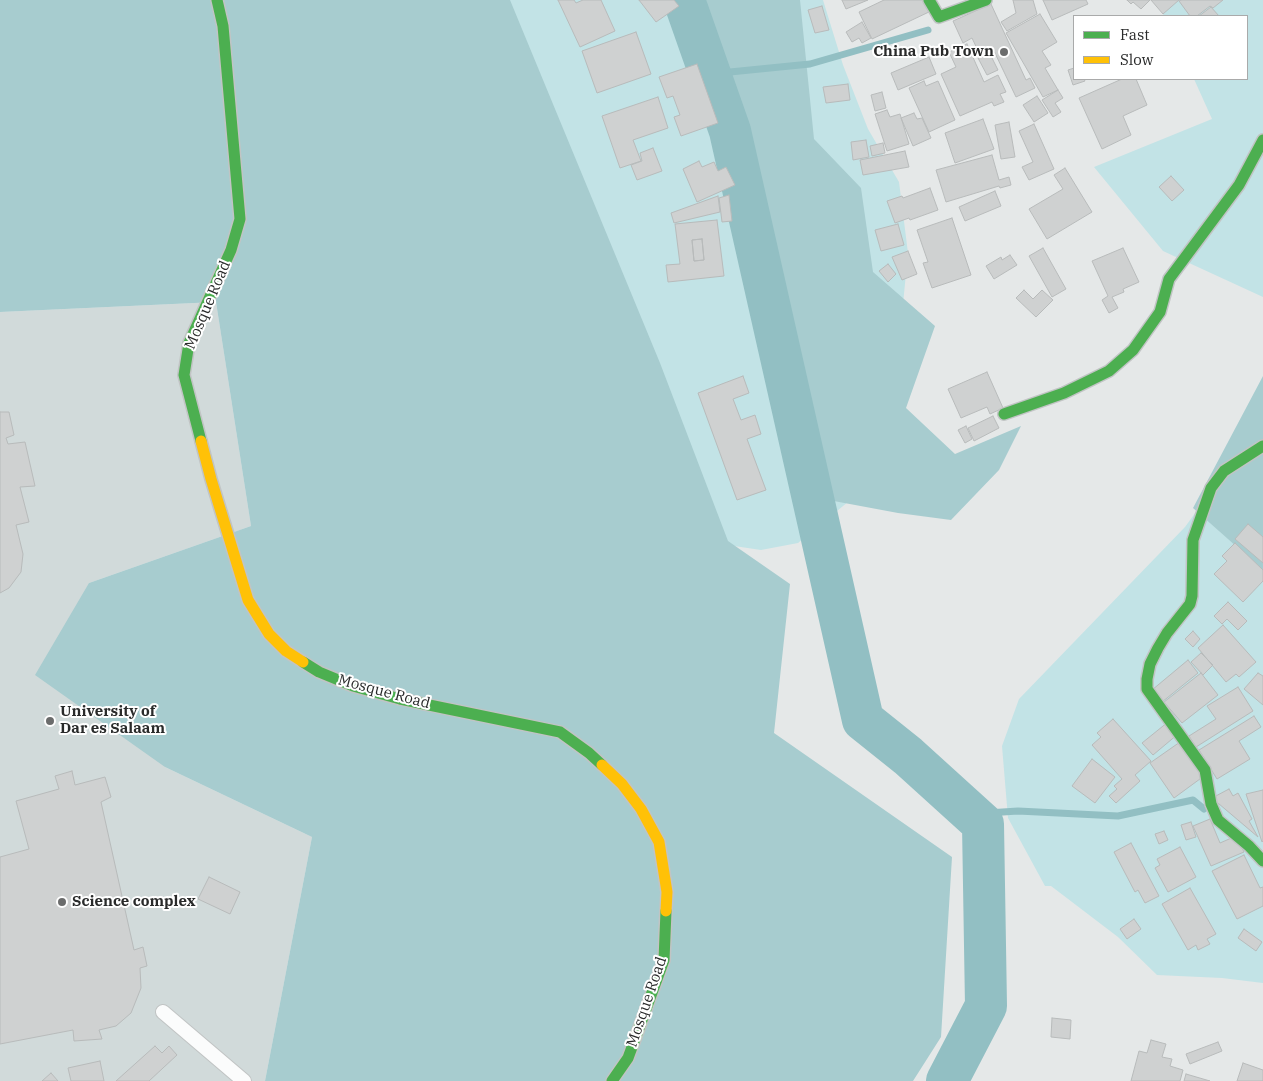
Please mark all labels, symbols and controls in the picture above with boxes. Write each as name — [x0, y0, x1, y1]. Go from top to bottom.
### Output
legend — [1073, 15, 1248, 80]
text: Fast — [1120, 25, 1150, 44]
place label: China Pub Town — [873, 43, 994, 61]
marker: China Pub Town — [998, 46, 1010, 58]
text: Slow — [1120, 50, 1153, 69]
street label: Mosque Road — [181, 258, 235, 352]
street label: Mosque Road — [336, 671, 432, 713]
place label: University of Dar es Salaam — [60, 703, 165, 738]
marker: University of Dar es Salaam — [44, 715, 56, 727]
place label: Science complex — [72, 893, 196, 911]
marker: Science complex — [56, 896, 68, 908]
street label: Mosque Road — [623, 954, 671, 1050]

